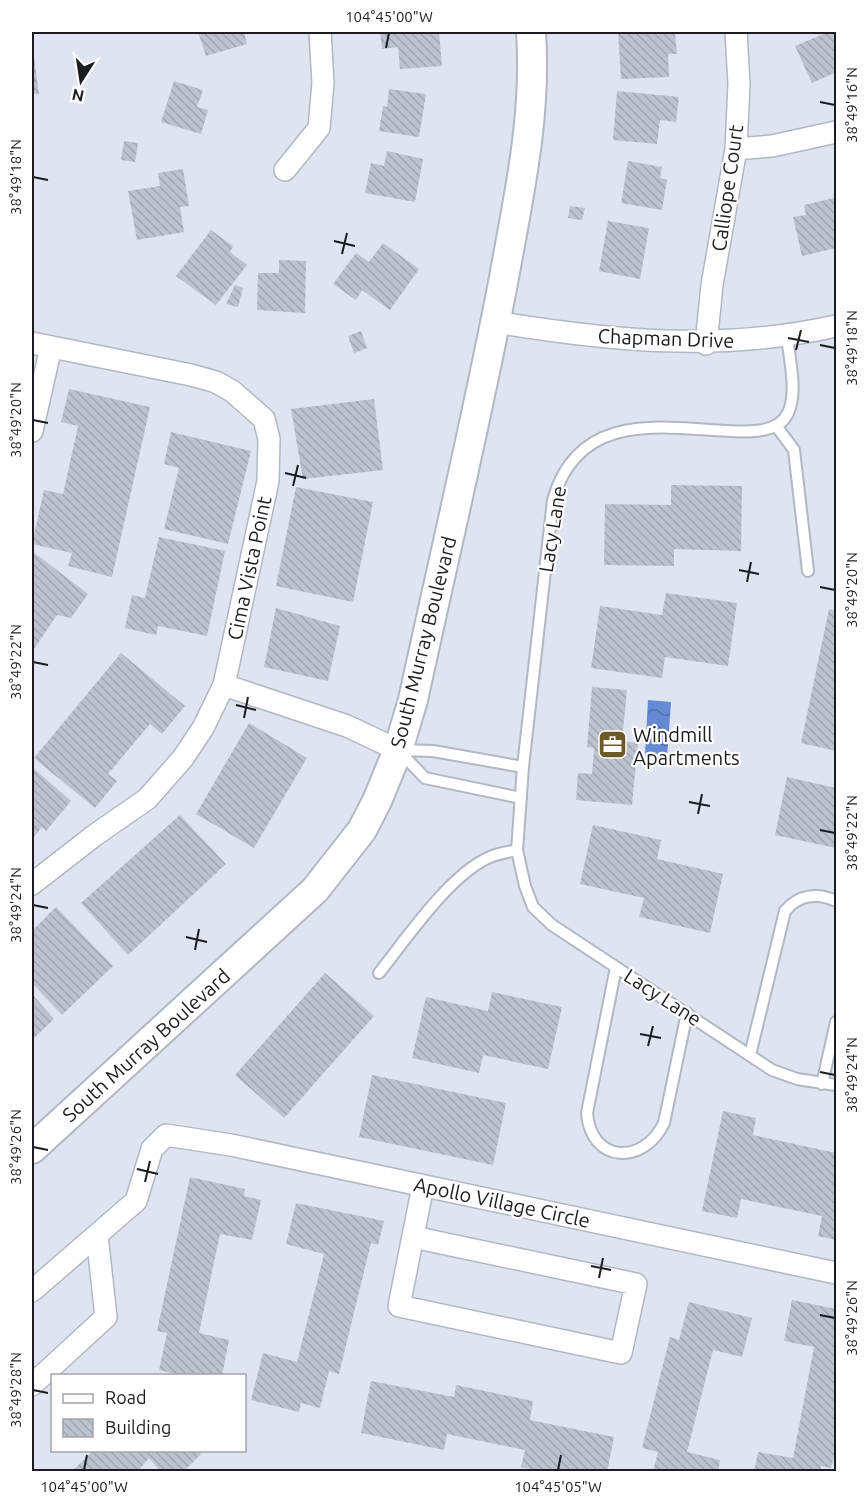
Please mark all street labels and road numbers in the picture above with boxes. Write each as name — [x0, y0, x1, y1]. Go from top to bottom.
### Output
street label: Calliope Court — [707, 123, 747, 253]
street label: Chapman Drive — [597, 324, 735, 352]
street label: Lacy Lane — [534, 484, 570, 574]
street label: Cima Vista Point — [223, 494, 275, 642]
street label: South Murray Boulevard — [386, 534, 460, 750]
street label: South Murray Boulevard — [58, 964, 234, 1126]
street label: Lacy Lane — [620, 964, 706, 1030]
street label: Apollo Village Circle — [412, 1172, 592, 1232]

